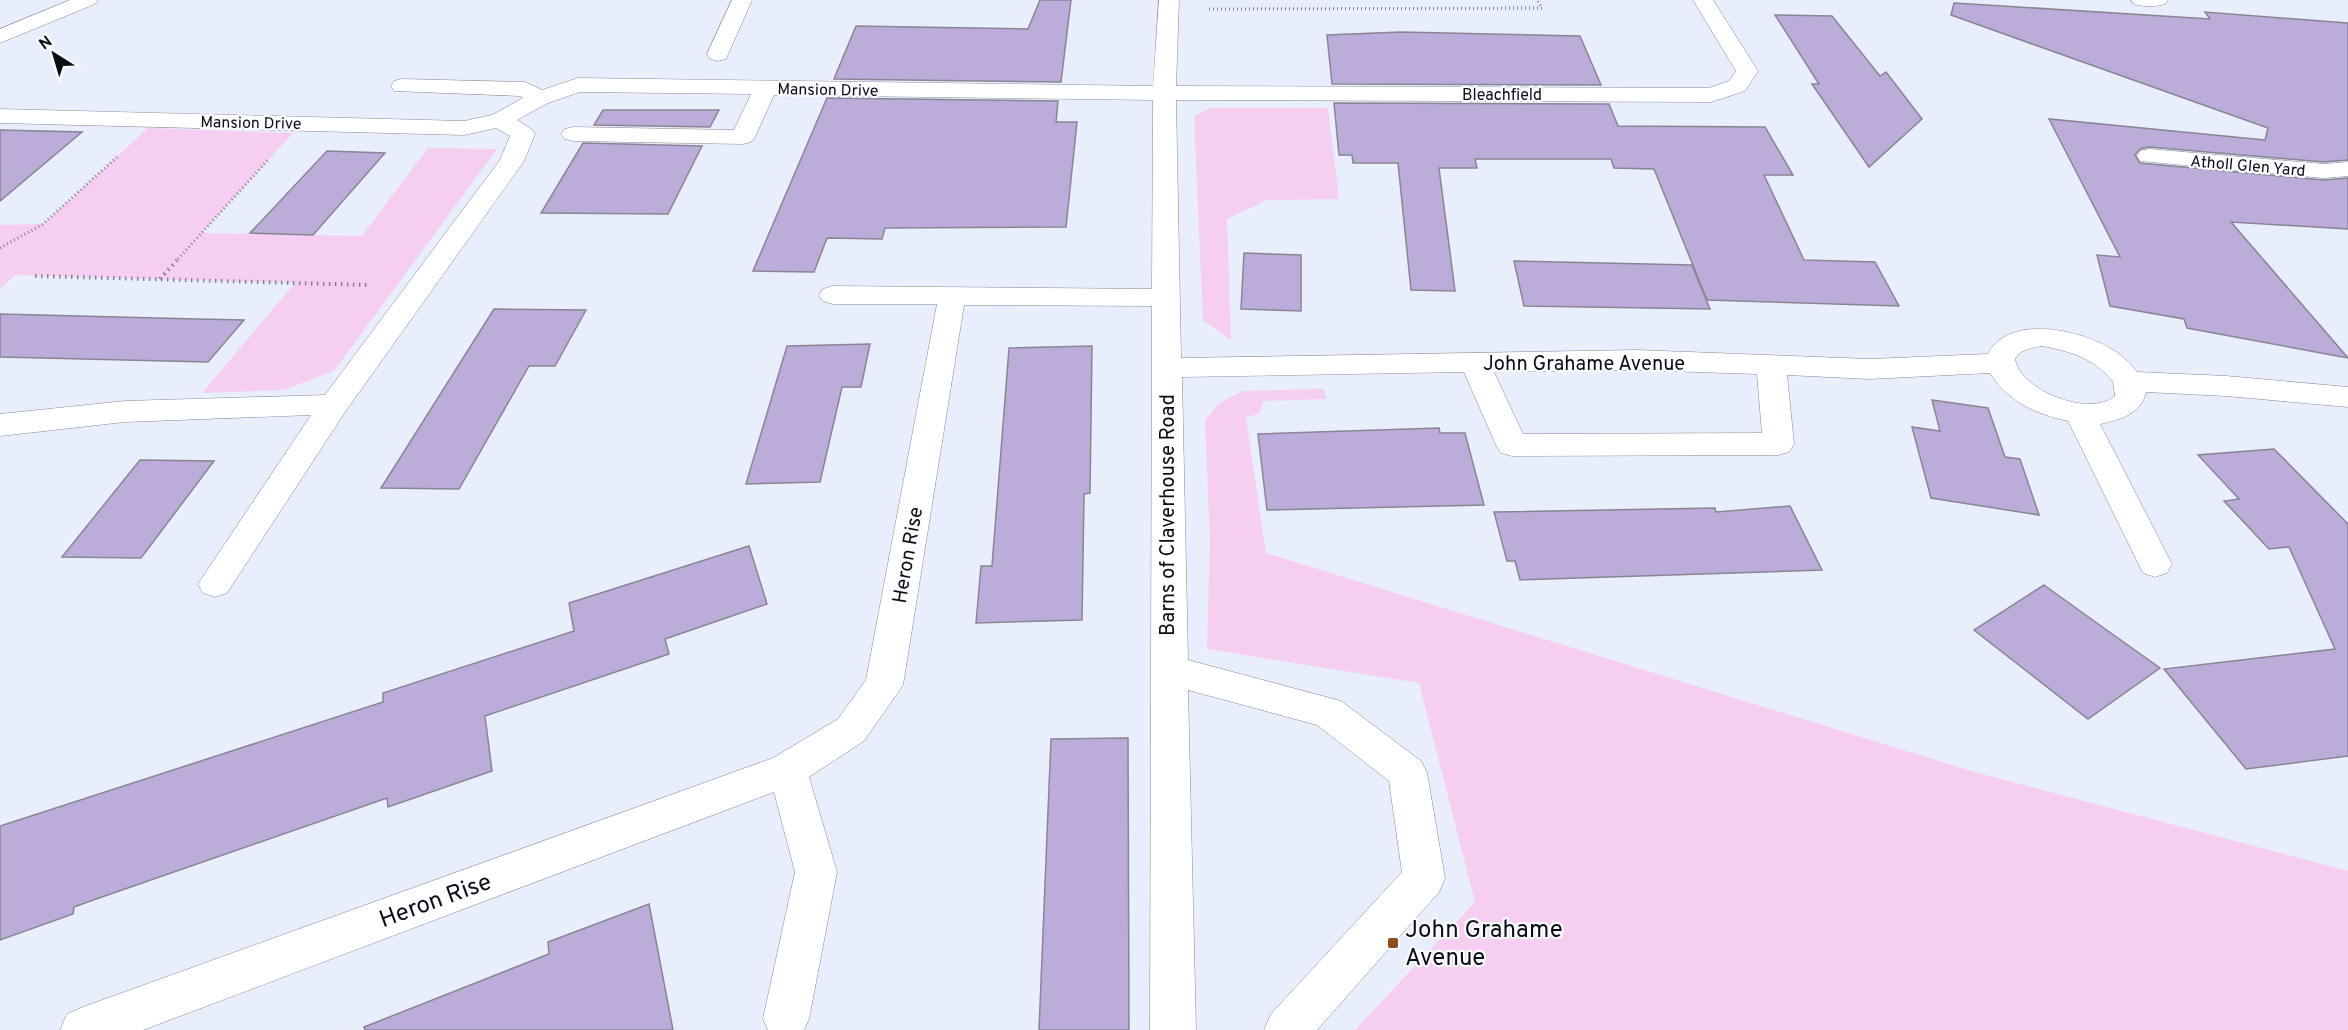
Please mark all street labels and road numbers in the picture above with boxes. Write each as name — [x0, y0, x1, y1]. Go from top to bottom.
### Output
street label: Mansion Drive — [777, 80, 879, 102]
street label: Bleachfield — [1462, 86, 1542, 106]
street label: Mansion Drive — [200, 113, 302, 135]
street label: Atholl Glen Yard — [2189, 152, 2306, 182]
street label: John Grahame Avenue — [1483, 352, 1685, 378]
street label: Barns of Claverhouse Road — [1156, 394, 1182, 636]
street label: Heron Rise — [888, 505, 930, 606]
street label: Heron Rise — [376, 868, 496, 936]

